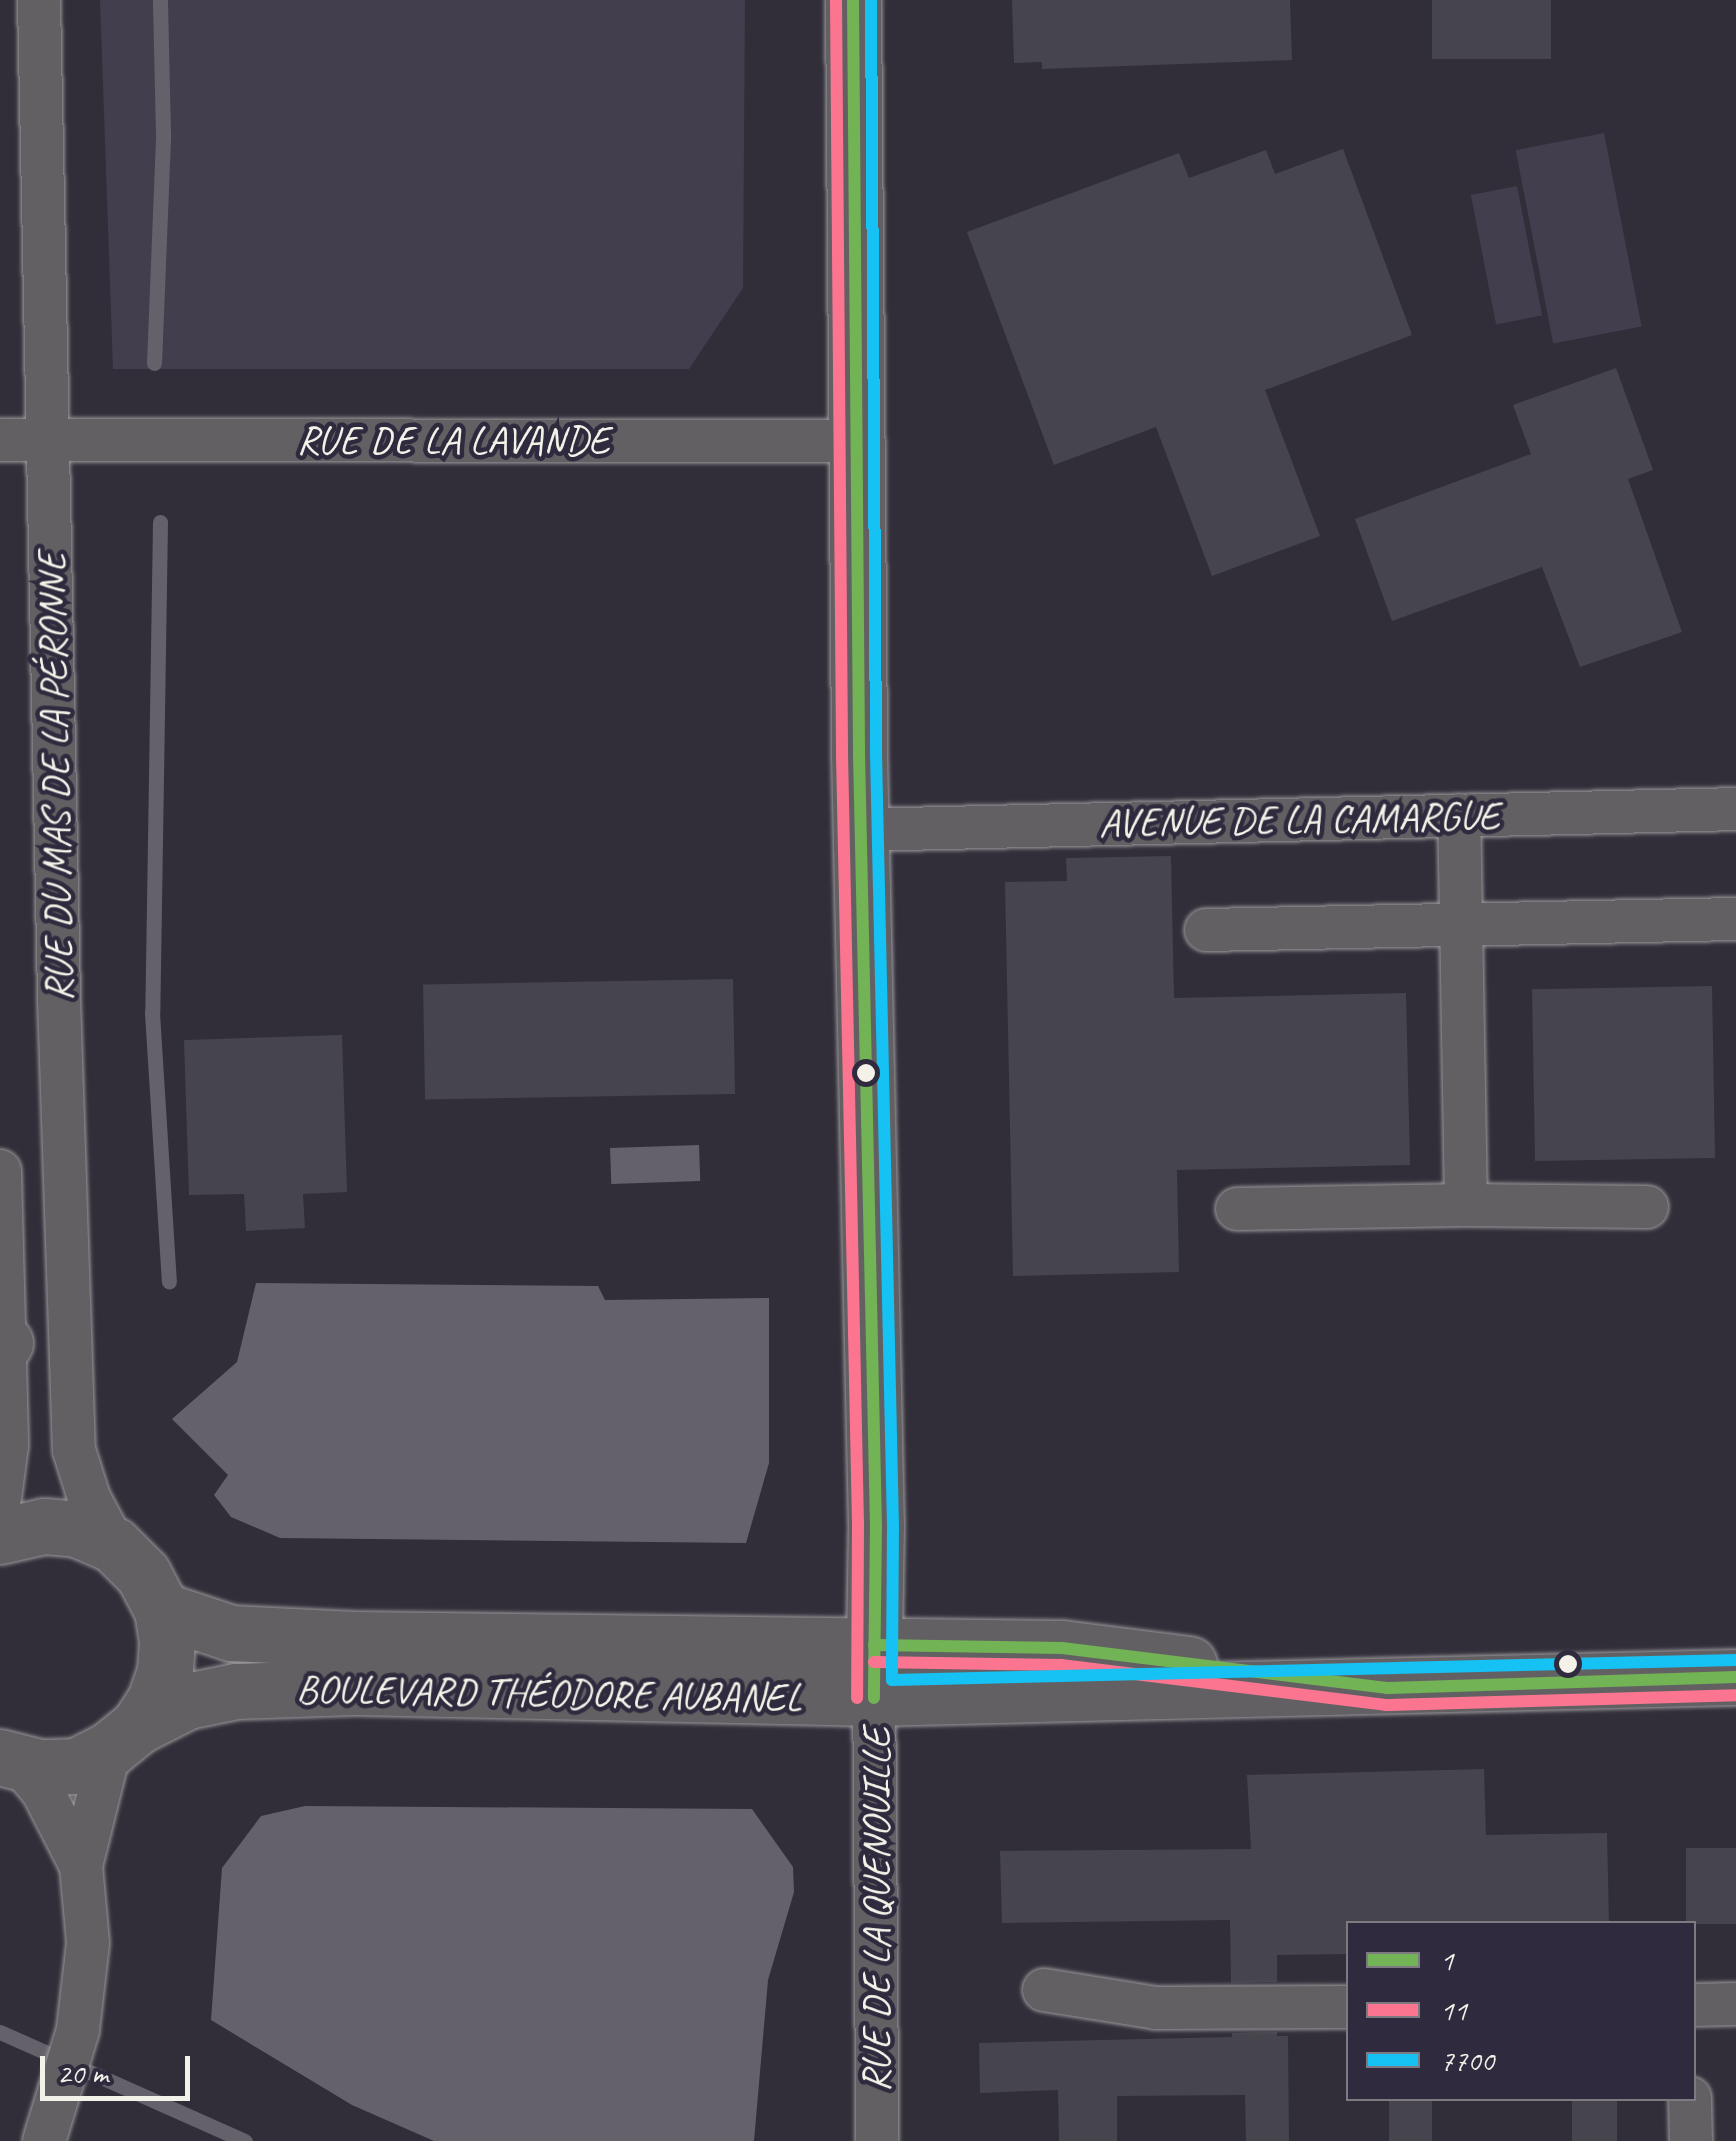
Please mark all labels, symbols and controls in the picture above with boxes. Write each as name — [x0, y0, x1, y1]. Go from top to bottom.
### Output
street label: RUE DE LA LAVANDE — [297, 416, 609, 464]
street label: RUE DU MAS DE LA PÉRONNE — [27, 552, 83, 1002]
street label: AVENUE DE LA CAMARGUE — [1099, 792, 1499, 846]
unlabelled marker — [856, 1063, 876, 1083]
unlabelled marker — [1558, 1654, 1578, 1674]
street label: BOULEVARD THÉODORE AUBANEL — [297, 1665, 801, 1721]
street label: RUE DE LA QUENOUILLE — [852, 1727, 900, 2093]
legend — [1346, 1921, 1696, 2101]
text: 1 — [1440, 1941, 1454, 1979]
text: 11 — [1440, 1991, 1467, 2029]
scale bar — [45, 2036, 195, 2098]
text: 7700 — [1440, 2041, 1494, 2079]
text: 20 m — [57, 2054, 108, 2092]

